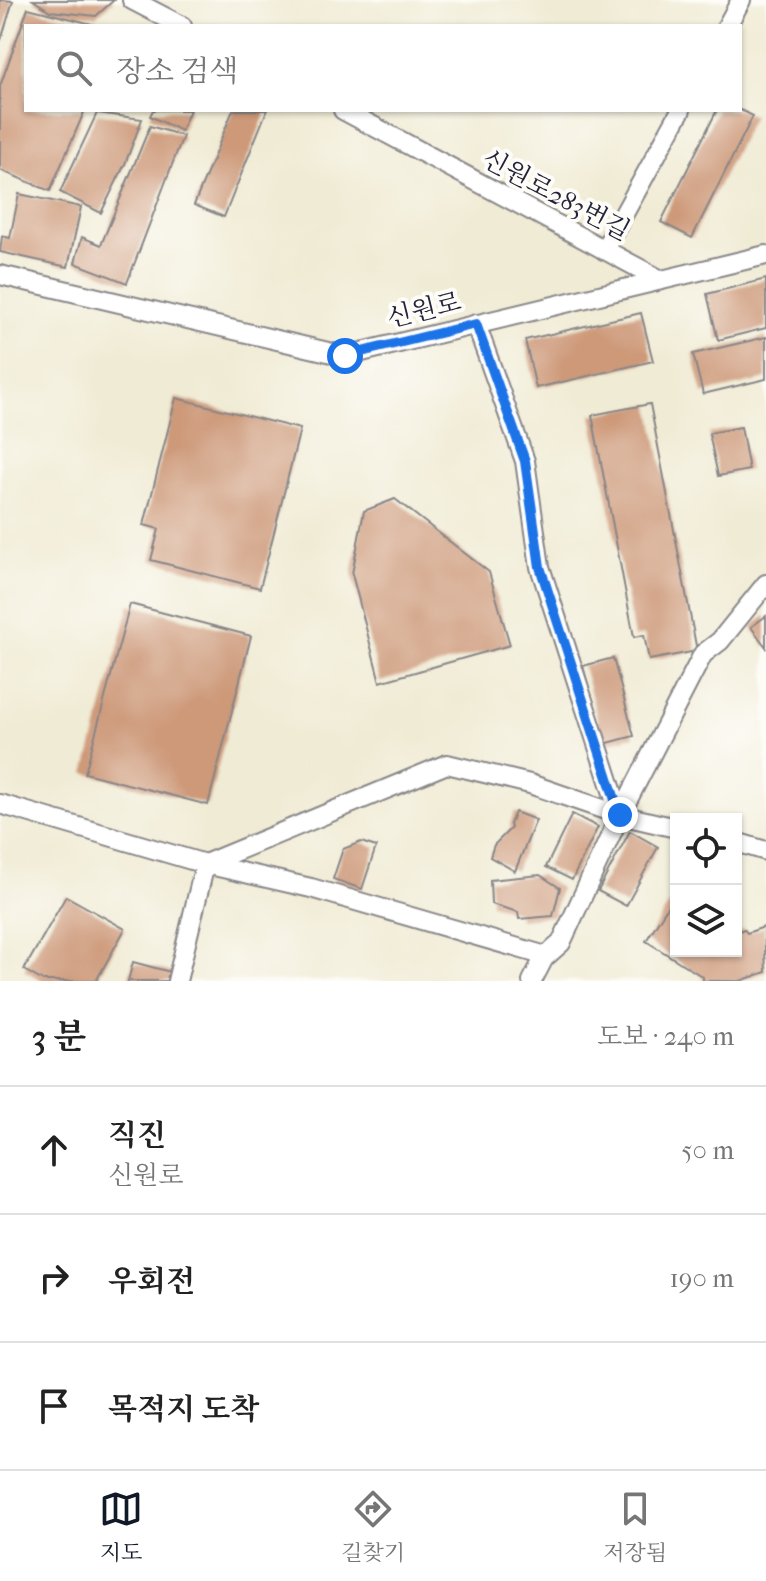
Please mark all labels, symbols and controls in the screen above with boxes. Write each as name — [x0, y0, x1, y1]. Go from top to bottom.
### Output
search box — [24, 24, 742, 112]
icon: search — [52, 46, 96, 90]
text: 장소 검색 — [116, 54, 238, 89]
street label: 신원로283번길 — [477, 143, 635, 247]
street label: 신원로 — [384, 286, 464, 334]
route start — [327, 338, 363, 374]
route end — [602, 797, 638, 833]
map controls — [670, 813, 742, 957]
button: locate — [670, 813, 742, 885]
button: layers — [670, 885, 742, 957]
text: 3 분 — [32, 1017, 86, 1057]
text: 도보 · 240 m — [597, 1021, 734, 1052]
text: 직진 — [108, 1118, 166, 1153]
icon: ahead — [32, 1128, 76, 1172]
text: 50 m — [681, 1135, 734, 1166]
text: 신원로 — [108, 1160, 183, 1191]
icon: right — [32, 1256, 76, 1300]
text: 190 m — [670, 1263, 734, 1294]
text: 우회전 — [108, 1264, 195, 1299]
icon: arrive — [32, 1384, 76, 1428]
text: 목적지 도착 — [108, 1392, 259, 1427]
tab: 지도 — [99, 1487, 143, 1566]
tab: 길찾기 — [341, 1487, 405, 1566]
tab: 저장됨 — [603, 1487, 667, 1566]

